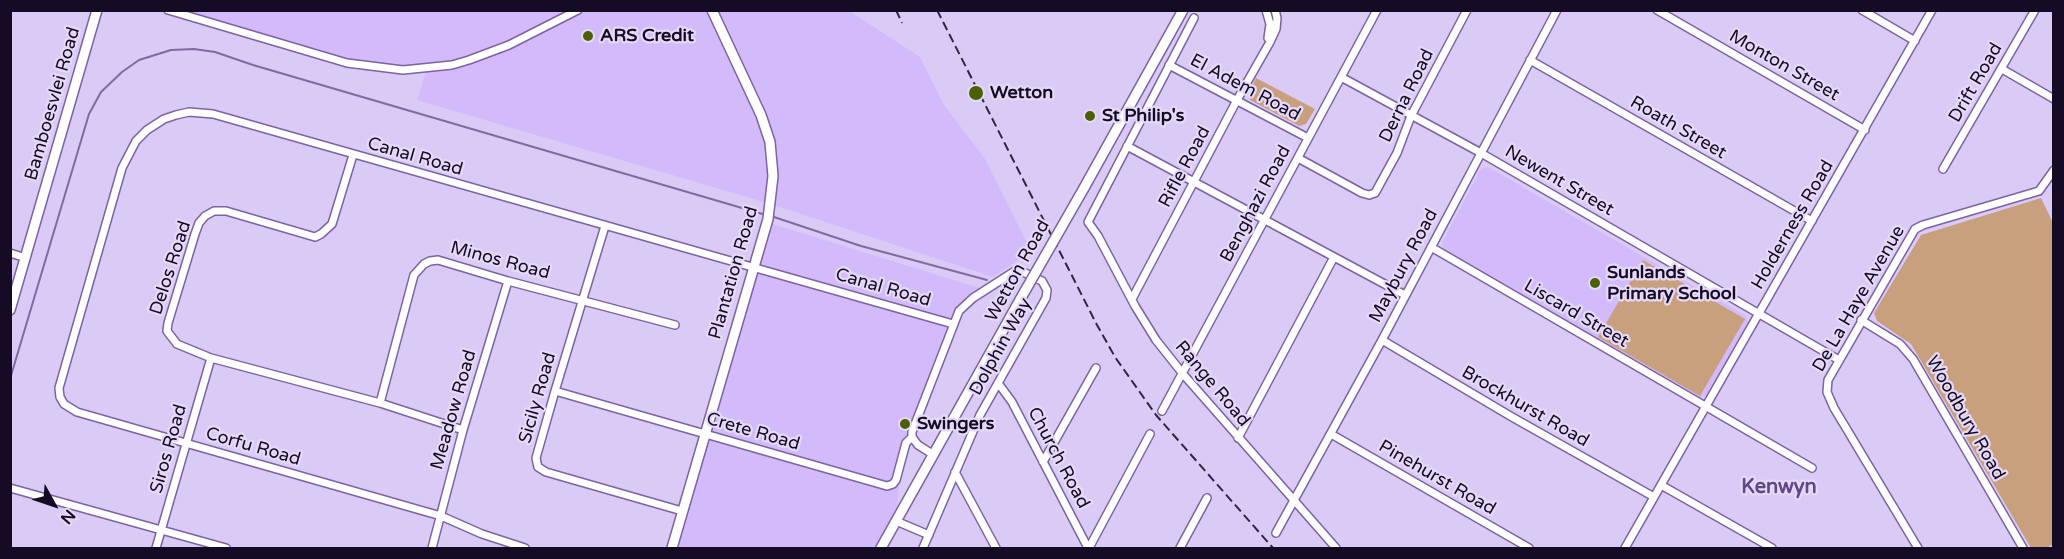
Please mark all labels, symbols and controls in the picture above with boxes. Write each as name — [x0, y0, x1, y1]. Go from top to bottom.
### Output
street label: Bamboesvlei Road — [21, 25, 85, 183]
place label: ARS Credit — [600, 25, 694, 47]
street label: Monton Street — [1725, 26, 1843, 106]
marker: ARS Credit — [581, 29, 595, 43]
street label: Drift Road — [1945, 39, 2007, 127]
street label: Derna Road — [1375, 46, 1439, 146]
street label: El Adem Road — [1186, 50, 1304, 126]
place label: Wetton — [990, 82, 1053, 104]
marker: Wetton — [967, 84, 985, 102]
street label: Roath Street — [1626, 92, 1730, 164]
place label: St Philip's — [1102, 105, 1184, 127]
marker: St Philip's — [1083, 109, 1097, 123]
street label: Rifle Road — [1155, 123, 1215, 211]
street label: Canal Road — [365, 133, 465, 181]
street label: Newent Street — [1501, 141, 1617, 221]
street label: Benghazi Road — [1216, 142, 1296, 266]
street label: Holderness Road — [1747, 157, 1839, 293]
street label: Plantation Road — [705, 204, 763, 342]
street label: Maybury Road — [1365, 205, 1443, 327]
street label: Wetton Road — [981, 216, 1055, 326]
street label: Delos Road — [146, 218, 196, 318]
street label: De La Haye Avenue — [1808, 222, 1910, 376]
street label: Minos Road — [448, 237, 552, 285]
place label: Sunlands Primary School — [1607, 262, 1736, 304]
street label: Canal Road — [833, 264, 933, 312]
street label: Liscard Street — [1520, 275, 1632, 353]
marker: Sunlands Primary School — [1588, 276, 1602, 290]
street label: Dolphin Way — [965, 294, 1037, 400]
street label: Range Road — [1170, 337, 1254, 431]
street label: Meadow Road — [427, 348, 481, 472]
street label: Sicily Road — [515, 350, 561, 446]
street label: Woodbury Road — [1921, 352, 2009, 484]
street label: Brockhurst Road — [1457, 362, 1593, 452]
street label: Siros Road — [146, 402, 192, 496]
street label: Church Road — [1022, 404, 1094, 512]
street label: Crete Road — [704, 408, 802, 456]
place label: Swingers — [917, 413, 994, 435]
marker: Swingers — [898, 417, 912, 431]
street label: Corfu Road — [203, 423, 303, 471]
street label: Pinehurst Road — [1375, 436, 1499, 520]
north arrow — [24, 475, 84, 535]
district label: Kenwyn — [1741, 476, 1817, 500]
text: N — [56, 505, 80, 528]

